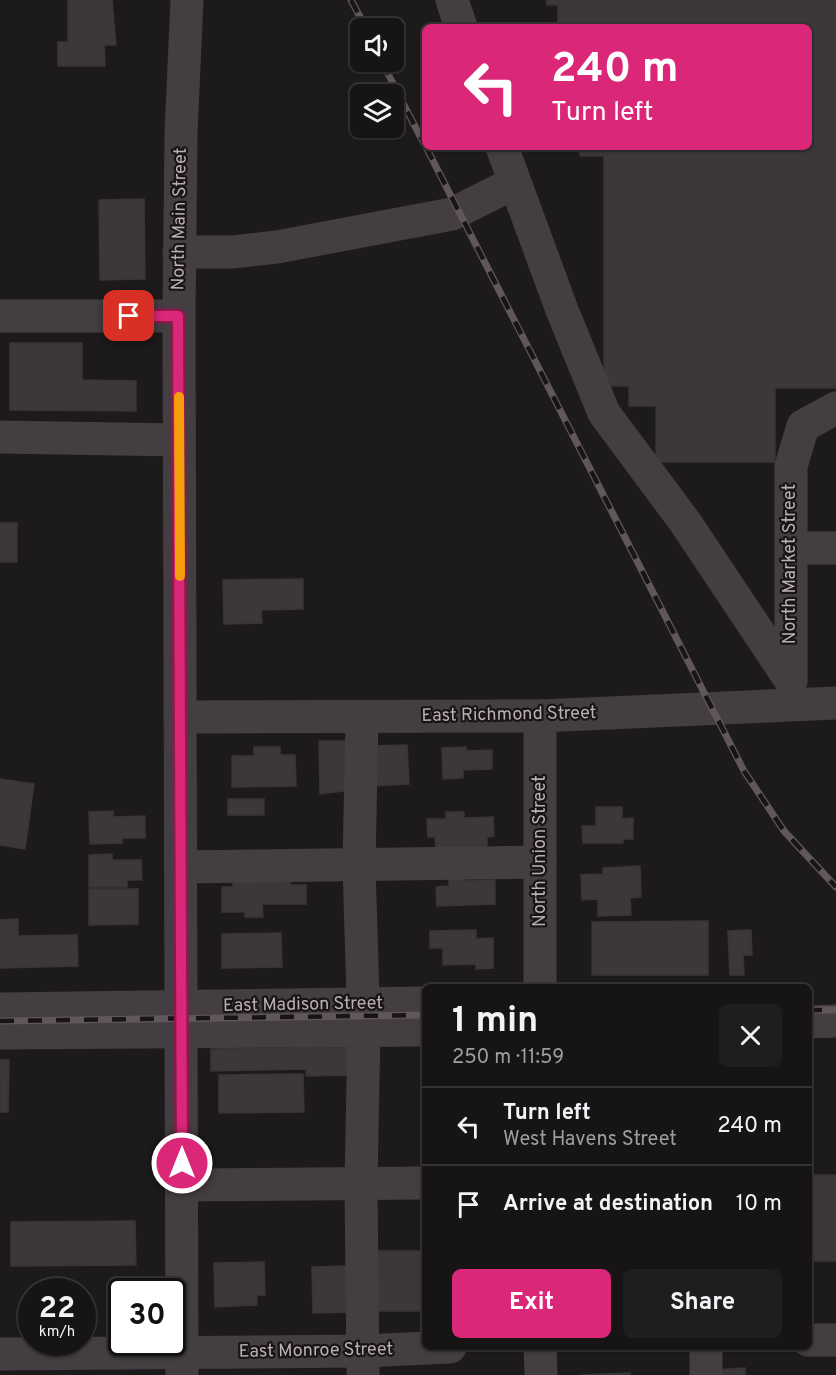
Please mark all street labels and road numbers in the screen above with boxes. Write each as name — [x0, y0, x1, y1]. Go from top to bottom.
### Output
street label: North Main Street — [167, 147, 193, 291]
street label: North Market Street — [779, 484, 802, 644]
street label: East Richmond Street — [421, 702, 597, 728]
street label: North Union Street — [529, 775, 552, 927]
street label: East Madison Street — [223, 992, 383, 1018]
street label: East Monroe Street — [238, 1338, 394, 1364]

